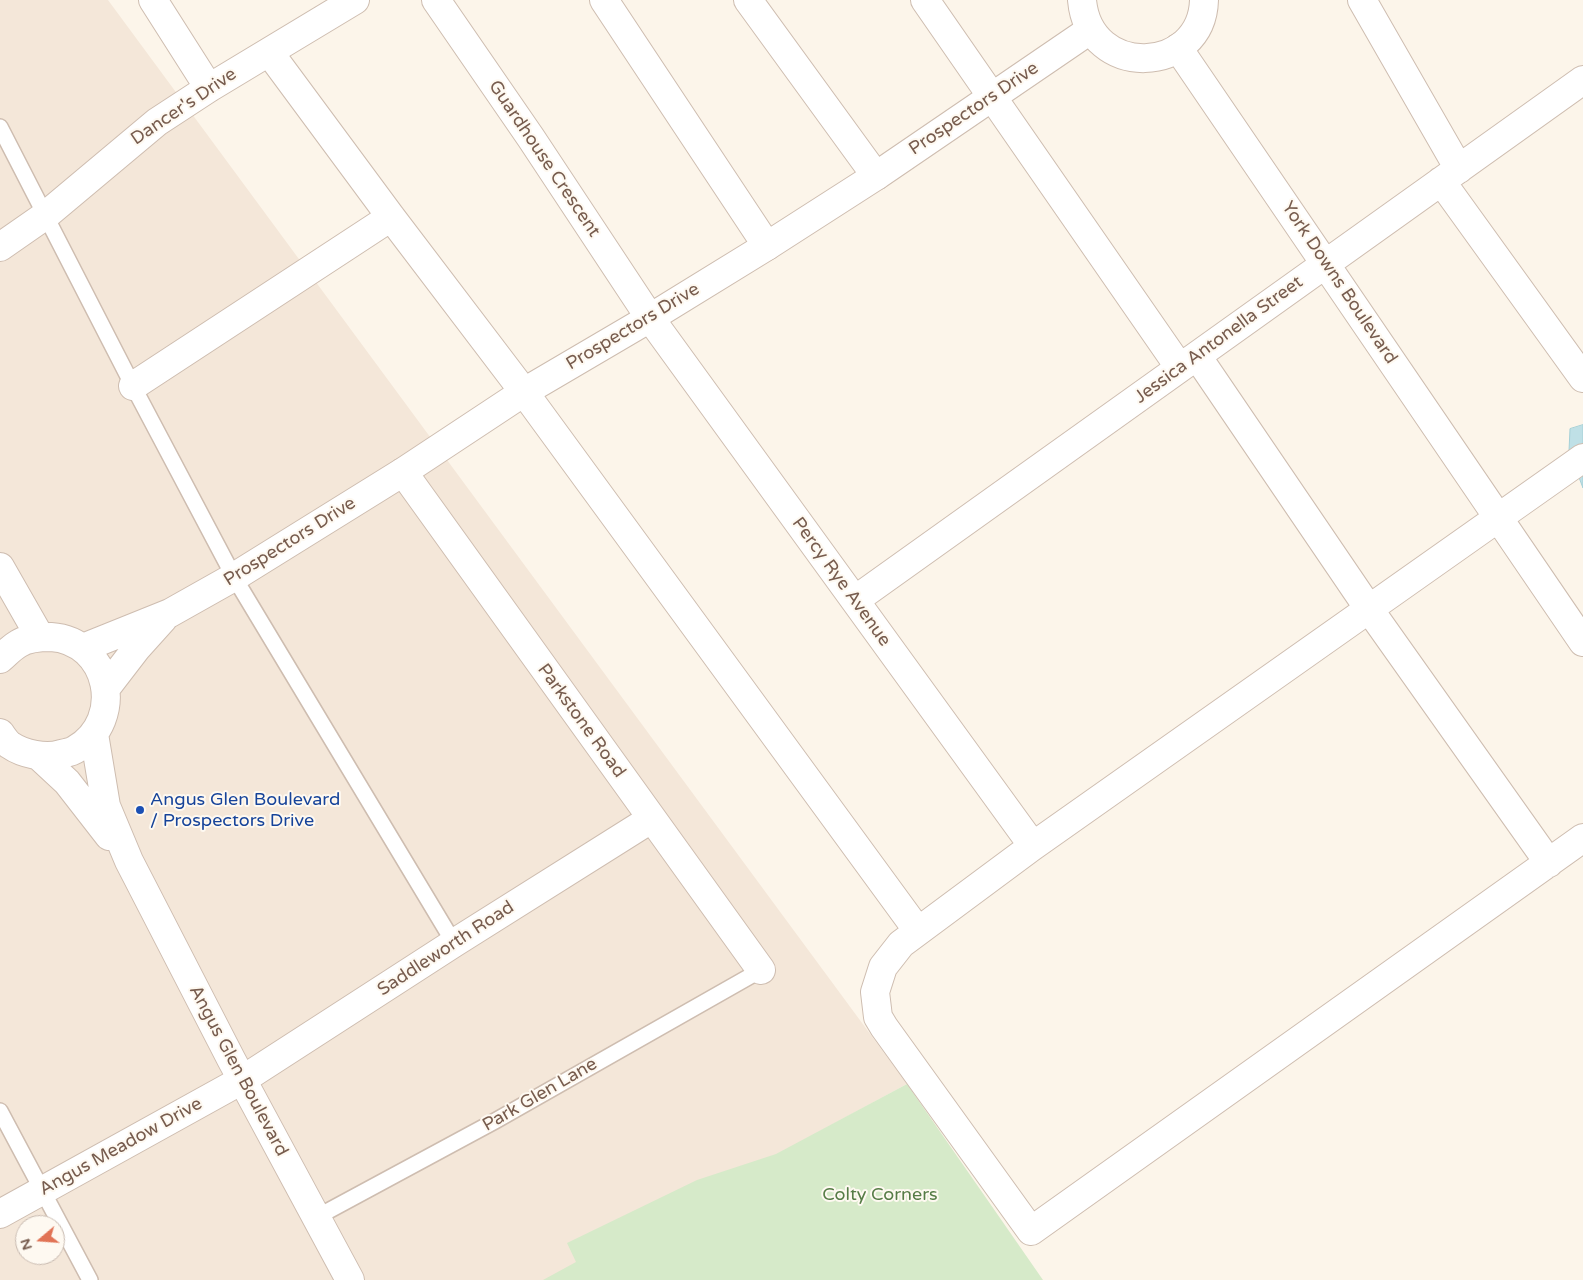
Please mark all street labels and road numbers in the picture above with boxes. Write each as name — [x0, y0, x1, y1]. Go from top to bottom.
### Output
street label: Prospectors Drive — [905, 58, 1043, 160]
street label: Dancer's Drive — [127, 64, 241, 150]
street label: Guardhouse Crescent — [484, 77, 604, 241]
street label: York Downs Boulevard — [1277, 198, 1401, 368]
street label: Jessica Antonella Street — [1131, 272, 1307, 408]
street label: Prospectors Drive — [562, 279, 704, 375]
street label: Prospectors Drive — [220, 493, 360, 591]
street label: Percy Rye Avenue — [787, 513, 895, 651]
street label: Parkstone Road — [532, 660, 630, 782]
street label: Saddleworth Road — [374, 897, 518, 1001]
street label: Angus Glen Boulevard — [184, 982, 292, 1160]
street label: Park Glen Lane — [479, 1053, 601, 1137]
street label: Angus Meadow Drive — [36, 1093, 206, 1201]

